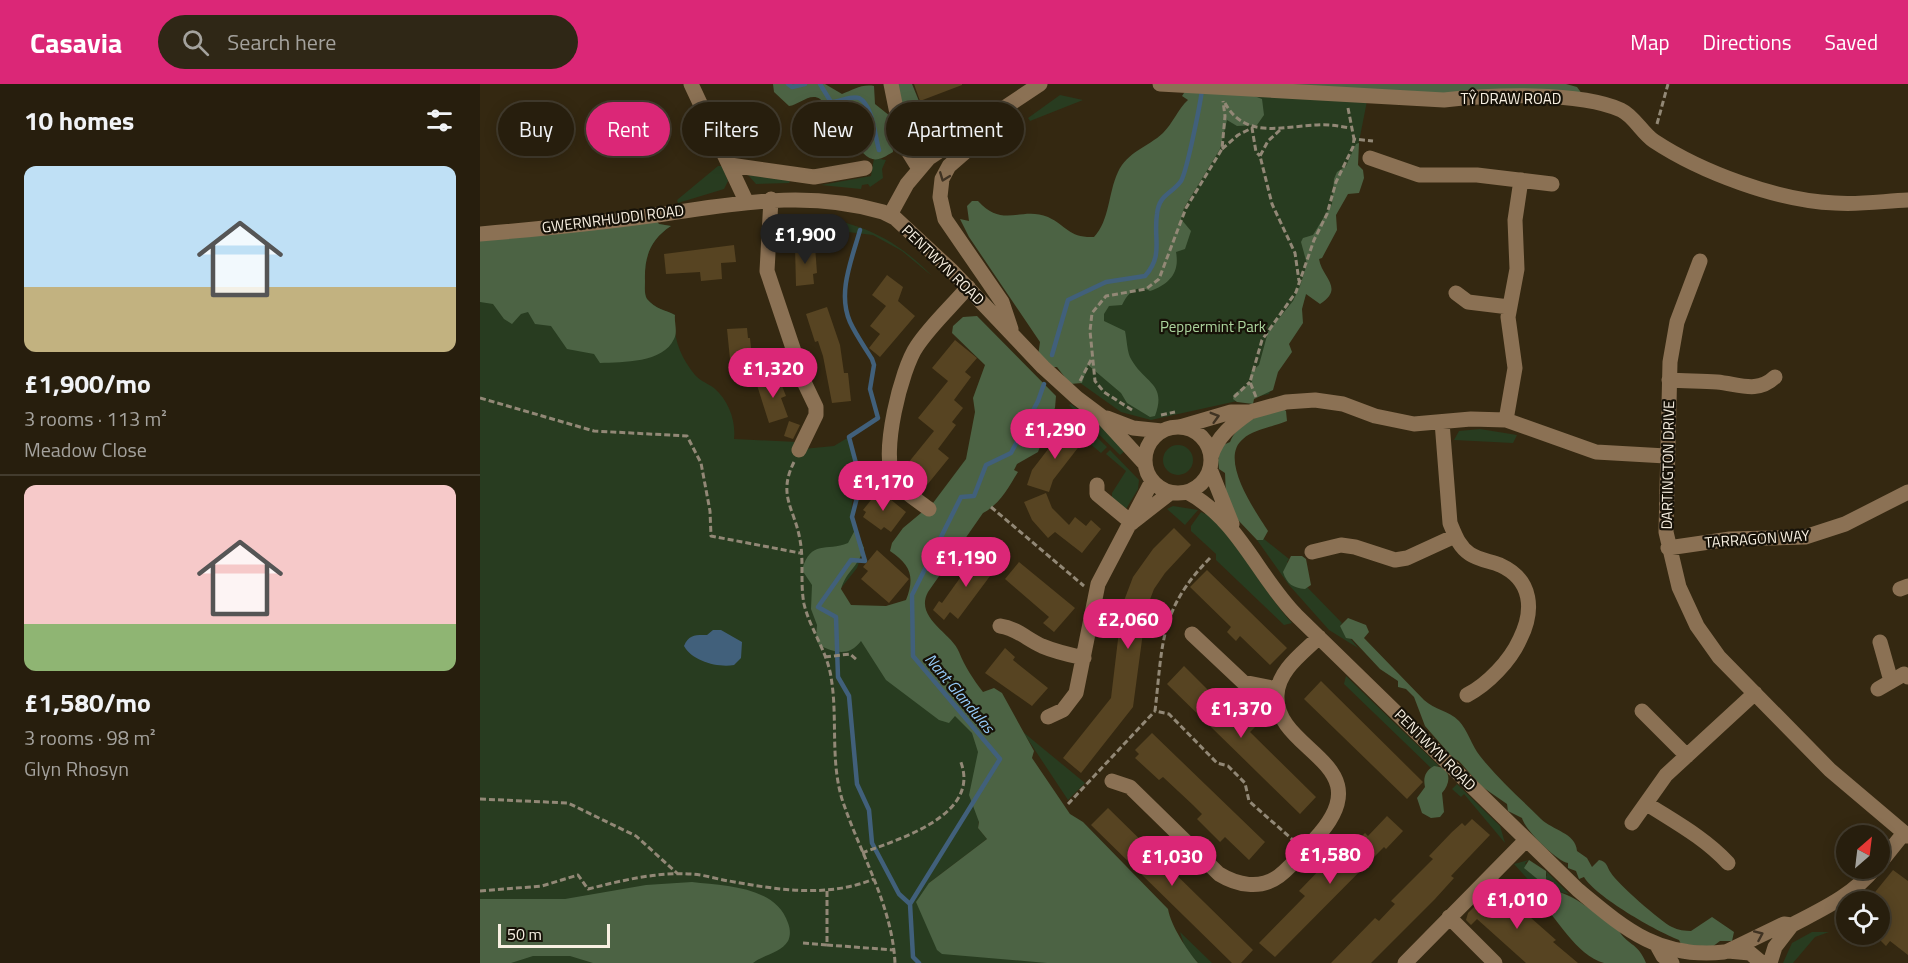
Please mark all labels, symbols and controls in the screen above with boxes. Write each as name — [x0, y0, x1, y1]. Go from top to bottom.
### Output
search box — [158, 15, 578, 69]
text: Casavia — [30, 21, 122, 64]
text: Search here — [227, 25, 336, 59]
icon: search — [179, 26, 212, 59]
text: Map — [1630, 26, 1670, 58]
text: Directions — [1703, 26, 1792, 58]
text: Saved — [1825, 26, 1878, 58]
street label: TŶ DRAW ROAD — [1461, 87, 1561, 110]
text: 10 homes — [24, 101, 134, 140]
chip: Buy — [498, 102, 574, 156]
chip: Rent — [586, 102, 670, 156]
chip: Filters — [682, 102, 780, 156]
chip: New — [792, 102, 874, 156]
chip: Apartment — [886, 102, 1024, 156]
icon: filters — [423, 104, 456, 137]
one-way arrow — [939, 171, 952, 181]
street label: GWERNRHUDDI ROAD — [540, 198, 685, 239]
icon: home — [186, 205, 294, 313]
pin: £1,900 — [756, 214, 854, 265]
text: £1,900 — [774, 218, 836, 249]
street label: PENTWYN ROAD — [897, 219, 990, 310]
park label: Peppermint Park — [1160, 315, 1266, 338]
pin: £1,320 — [724, 348, 822, 399]
text: £1,320 — [742, 352, 804, 383]
text: £1,900/mo — [24, 364, 151, 403]
street label: DARTINGTON DRIVE — [1655, 400, 1680, 530]
text: 3 rooms · 113 m² — [24, 403, 167, 434]
pin: £1,290 — [1006, 409, 1104, 460]
one-way arrow — [1210, 411, 1220, 424]
text: £1,290 — [1024, 413, 1086, 444]
text: Meadow Close — [24, 434, 147, 465]
pin: £1,170 — [834, 461, 932, 512]
text: £1,170 — [852, 465, 914, 496]
street label: TARRAGON WAY — [1704, 523, 1810, 554]
icon: home — [186, 524, 294, 632]
pin: £1,190 — [917, 537, 1015, 588]
text: £1,190 — [935, 541, 997, 572]
pin: £2,060 — [1079, 599, 1177, 650]
text: £2,060 — [1097, 603, 1159, 634]
water label: Nant Glandulas — [920, 648, 1001, 739]
text: £1,580/mo — [24, 683, 151, 722]
pin: £1,370 — [1192, 688, 1290, 739]
text: £1,370 — [1210, 692, 1272, 723]
street label: PENTWYN ROAD — [1389, 703, 1482, 796]
text: 3 rooms · 98 m² — [24, 722, 156, 753]
text: Glyn Rhosyn — [24, 753, 129, 784]
north arrow — [1836, 825, 1890, 879]
map controls — [1836, 825, 1890, 945]
pin: £1,580 — [1281, 834, 1379, 885]
pin: £1,030 — [1123, 836, 1221, 887]
text: £1,580 — [1299, 838, 1361, 869]
text: £1,030 — [1141, 840, 1203, 871]
pin: £1,010 — [1468, 879, 1566, 930]
text: £1,010 — [1486, 883, 1548, 914]
button: locate — [1836, 891, 1890, 945]
scale bar — [498, 921, 610, 948]
text: 50 m — [507, 922, 542, 946]
one-way arrow — [1752, 930, 1763, 942]

